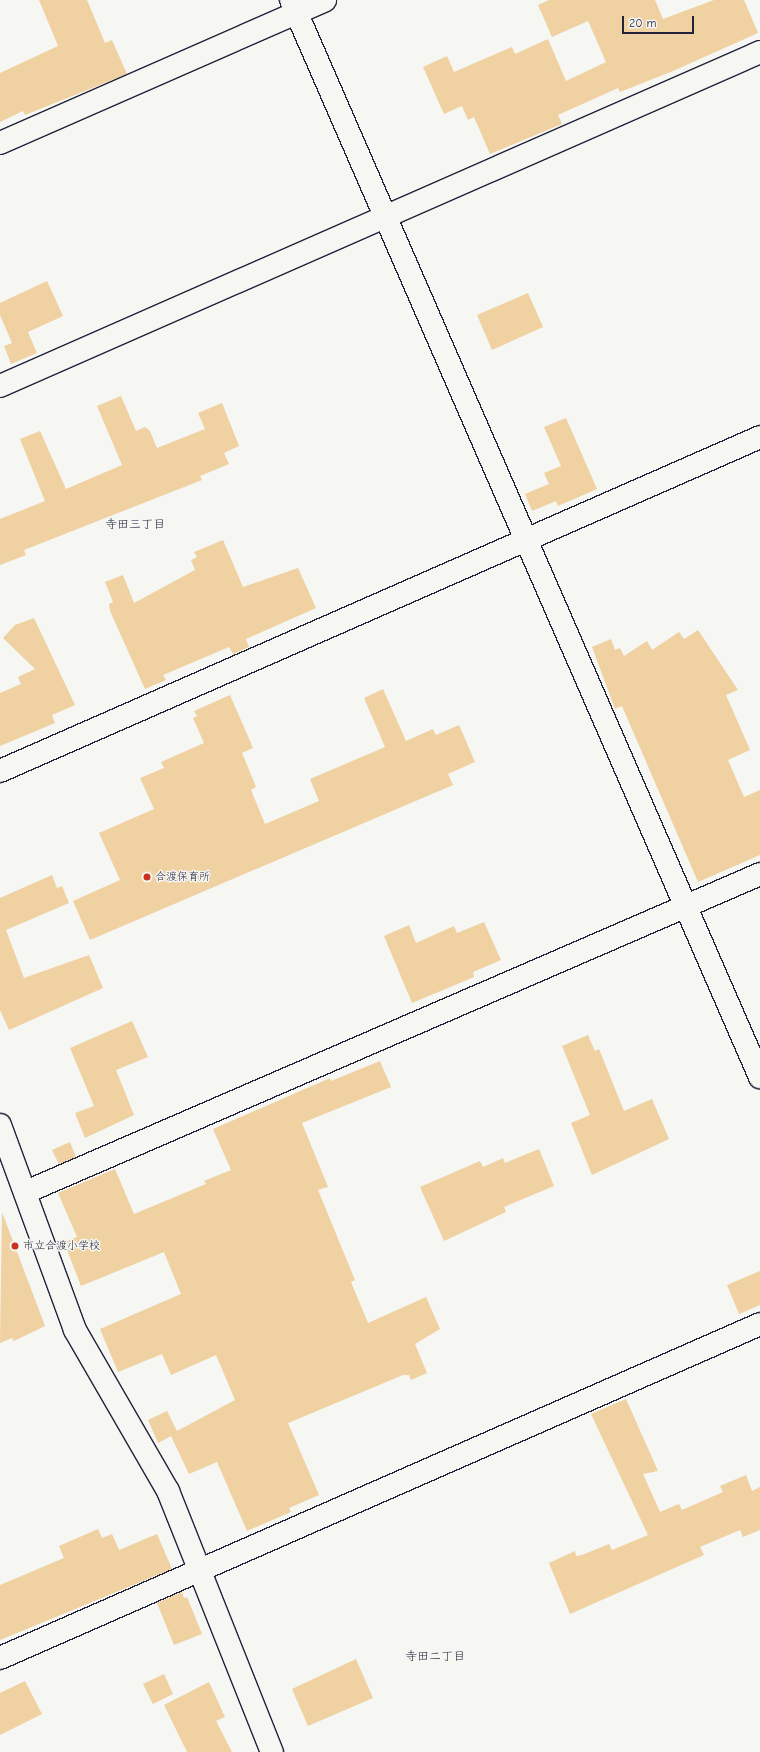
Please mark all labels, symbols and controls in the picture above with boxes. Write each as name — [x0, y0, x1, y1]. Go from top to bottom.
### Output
scale bar — [624, 8, 696, 34]
text: 20 m — [629, 16, 657, 30]
district label: 寺田三丁目 — [105, 518, 165, 532]
place label: 合渡保育所 — [155, 870, 210, 884]
marker: 合渡保育所 — [142, 872, 152, 882]
place label: 市立合渡小学校 — [23, 1239, 100, 1253]
marker: 市立合渡小学校 — [10, 1241, 20, 1251]
district label: 寺田二丁目 — [405, 1650, 465, 1664]

